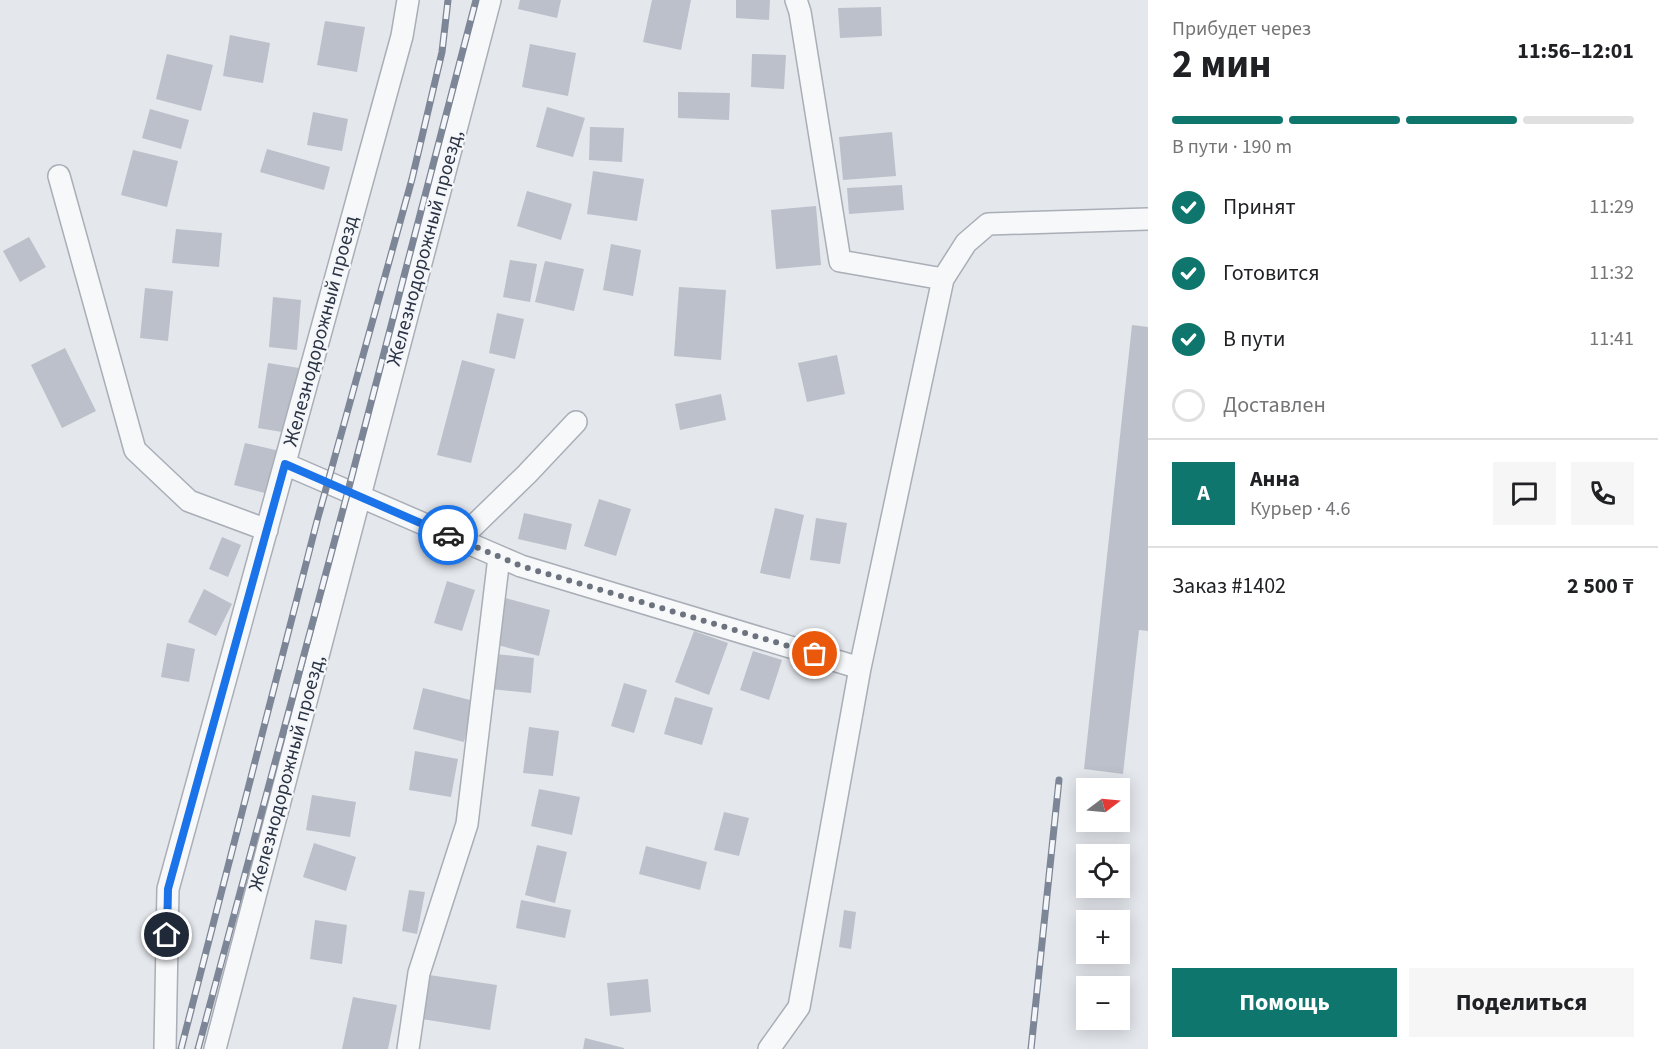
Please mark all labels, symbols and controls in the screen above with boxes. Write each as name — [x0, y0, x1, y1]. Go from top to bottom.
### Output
text: Прибудет через — [1172, 15, 1311, 43]
text: 11:56–12:01 — [1517, 35, 1634, 67]
text: 2 мин — [1172, 37, 1272, 93]
street label: Железнодорожный проезд, — [380, 127, 470, 369]
text: В пути · 190 m — [1172, 133, 1292, 161]
icon: check — [1172, 191, 1205, 224]
text: Принят — [1223, 191, 1296, 223]
text: 11:29 — [1589, 193, 1634, 221]
street label: Железнодорожный проезд — [277, 212, 365, 450]
icon: check — [1172, 257, 1205, 290]
text: Готовится — [1223, 257, 1320, 289]
text: 11:32 — [1589, 259, 1634, 287]
icon: check — [1172, 323, 1205, 356]
text: В пути — [1223, 323, 1285, 355]
text: 11:41 — [1589, 325, 1634, 353]
text: Доставлен — [1223, 389, 1326, 421]
button: chat — [1493, 462, 1556, 525]
button: phone — [1571, 462, 1634, 525]
text: Анна — [1250, 463, 1300, 495]
text: А — [1197, 477, 1210, 509]
text: Курьер · 4.6 — [1250, 495, 1350, 523]
courier — [418, 505, 478, 565]
icon: car — [432, 519, 465, 552]
text: Заказ #1402 — [1172, 570, 1286, 602]
text: 2 500 ₸ — [1567, 570, 1634, 602]
pin — [789, 628, 840, 679]
icon: bag — [798, 637, 831, 670]
street label: Железнодорожный проезд, — [242, 652, 332, 894]
north arrow — [1076, 778, 1130, 832]
map controls — [1076, 778, 1130, 1030]
button: locate — [1076, 844, 1130, 898]
pin — [141, 909, 192, 960]
button: + — [1076, 910, 1130, 964]
icon: home — [150, 918, 183, 951]
button: Помощь — [1172, 968, 1397, 1037]
button: Поделиться — [1409, 968, 1634, 1037]
button: − — [1076, 976, 1130, 1030]

